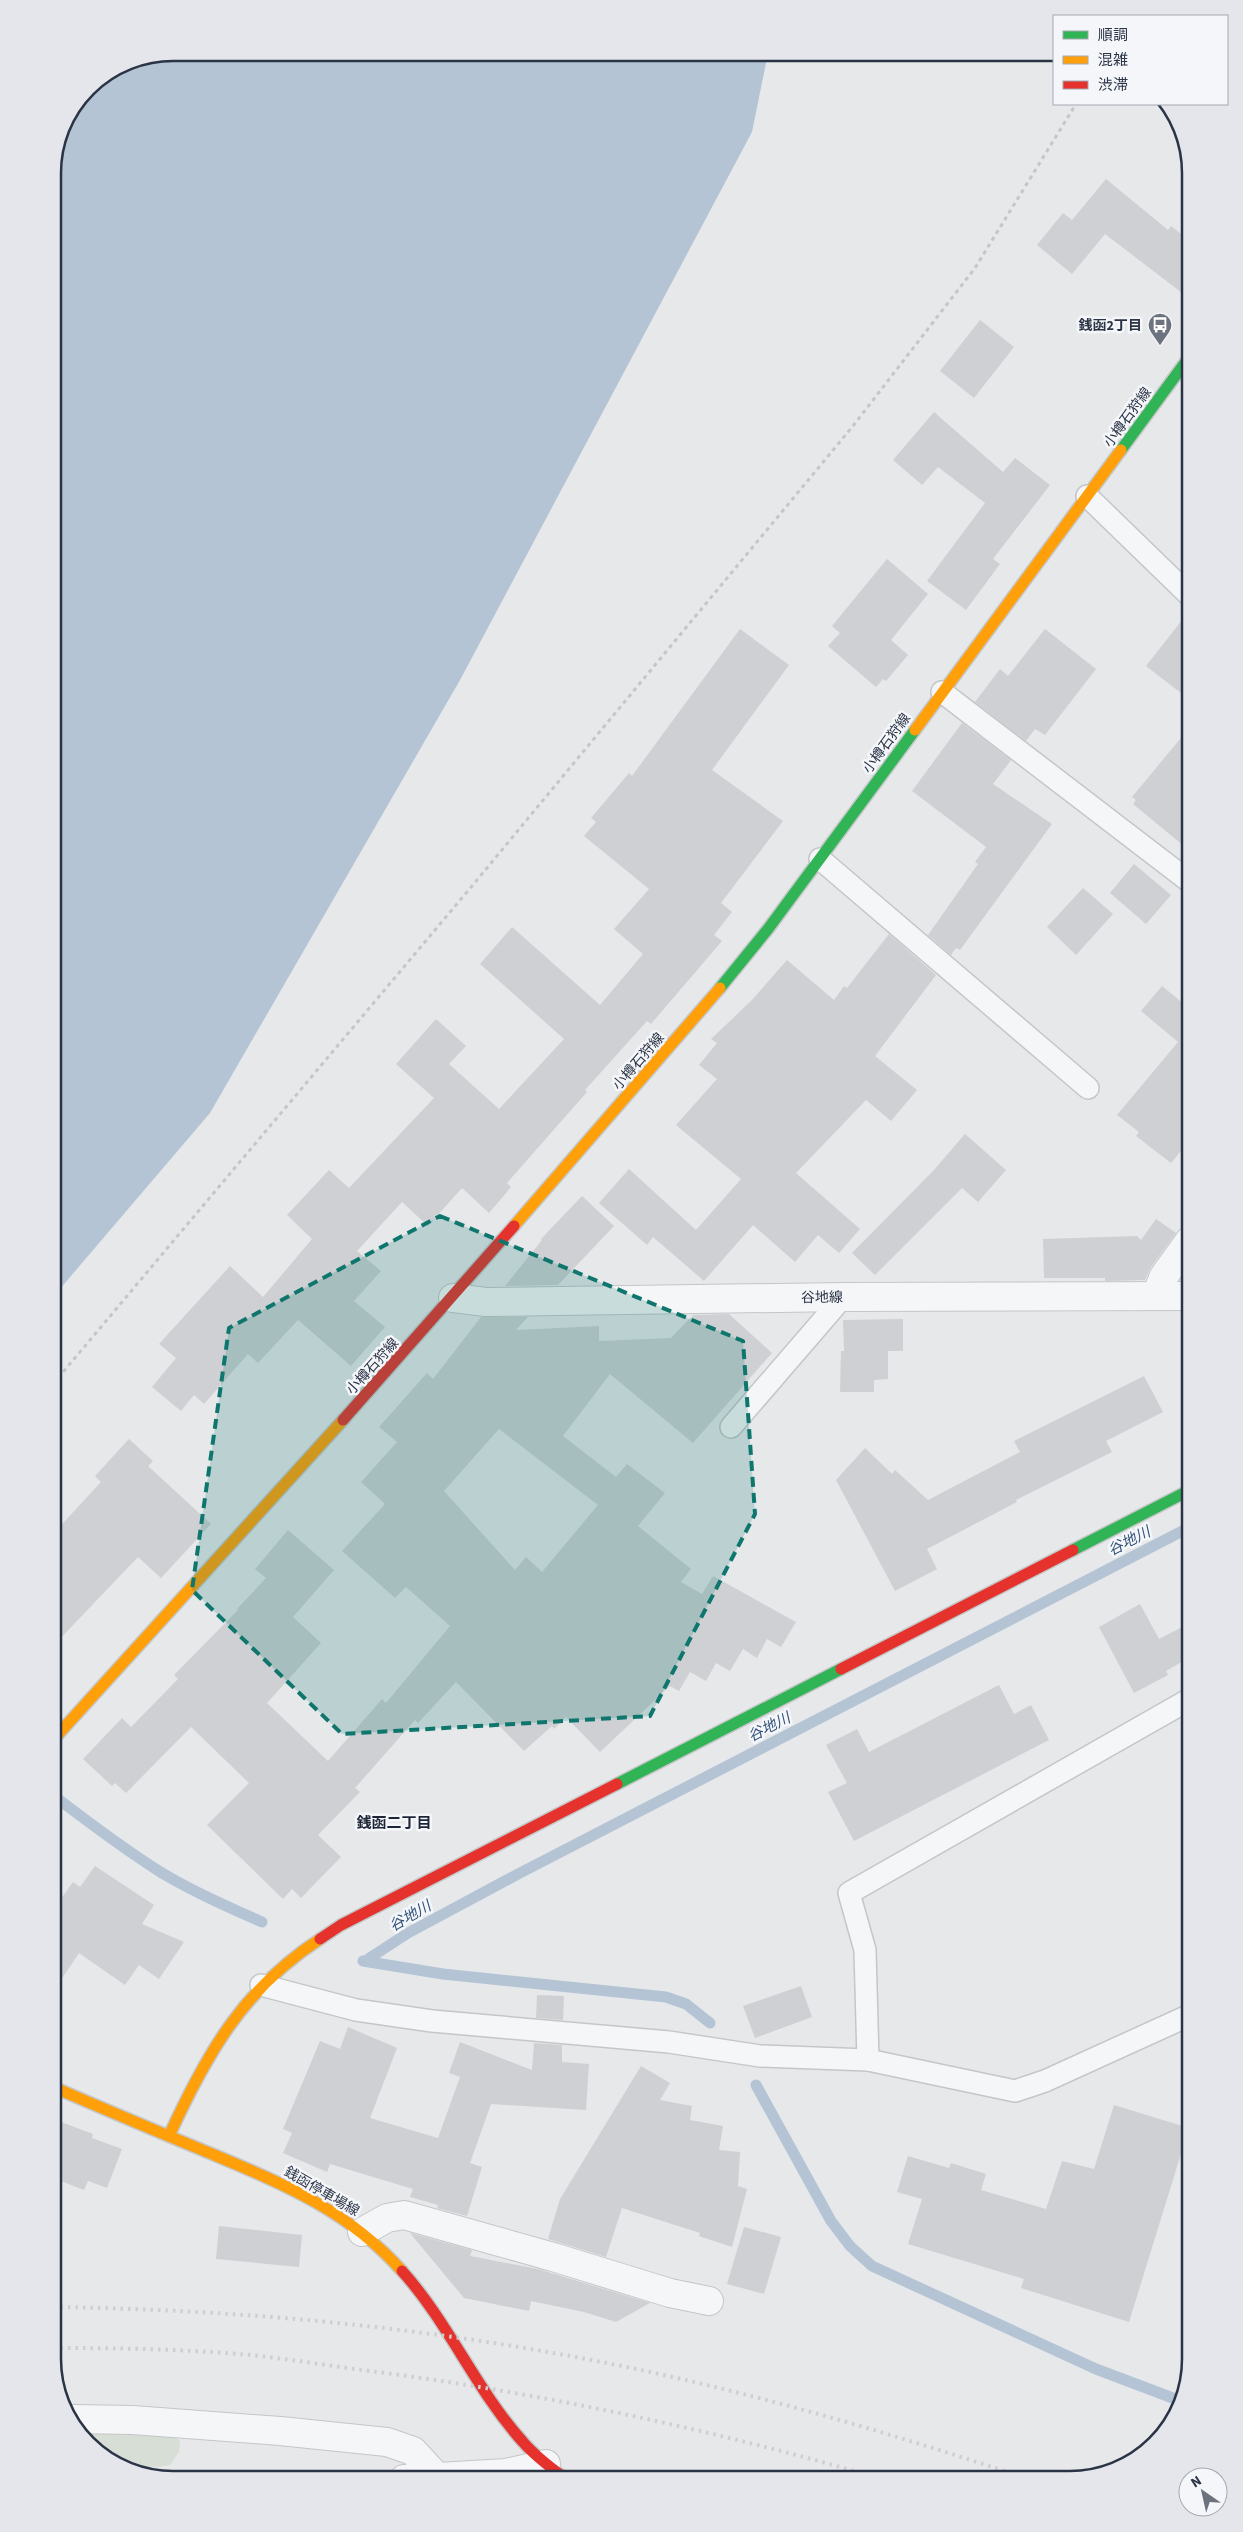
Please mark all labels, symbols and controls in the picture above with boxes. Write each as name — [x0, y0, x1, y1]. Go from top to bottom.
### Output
legend — [1053, 15, 1228, 105]
text: 順調 — [1098, 25, 1128, 46]
text: 混雑 — [1098, 50, 1128, 71]
text: 渋滞 — [1098, 75, 1128, 96]
bus stop icon: 銭函2丁目 — [1147, 312, 1173, 346]
place label: 銭函2丁目 — [1079, 316, 1142, 336]
street label: 小樽石狩線 — [1099, 383, 1156, 452]
street label: 小樽石狩線 — [858, 709, 915, 778]
street label: 小樽石狩線 — [608, 1029, 669, 1095]
street label: 谷地線 — [801, 1288, 843, 1308]
street label: 小樽石狩線 — [342, 1334, 404, 1399]
water label: 谷地川 — [1104, 1521, 1156, 1561]
water label: 谷地川 — [744, 1707, 796, 1747]
district label: 銭函二丁目 — [356, 1813, 432, 1834]
water label: 谷地川 — [386, 1895, 437, 1937]
street label: 銭函停車場線 — [280, 2162, 363, 2222]
north arrow — [1178, 2467, 1228, 2517]
text: N — [1187, 2471, 1206, 2493]

